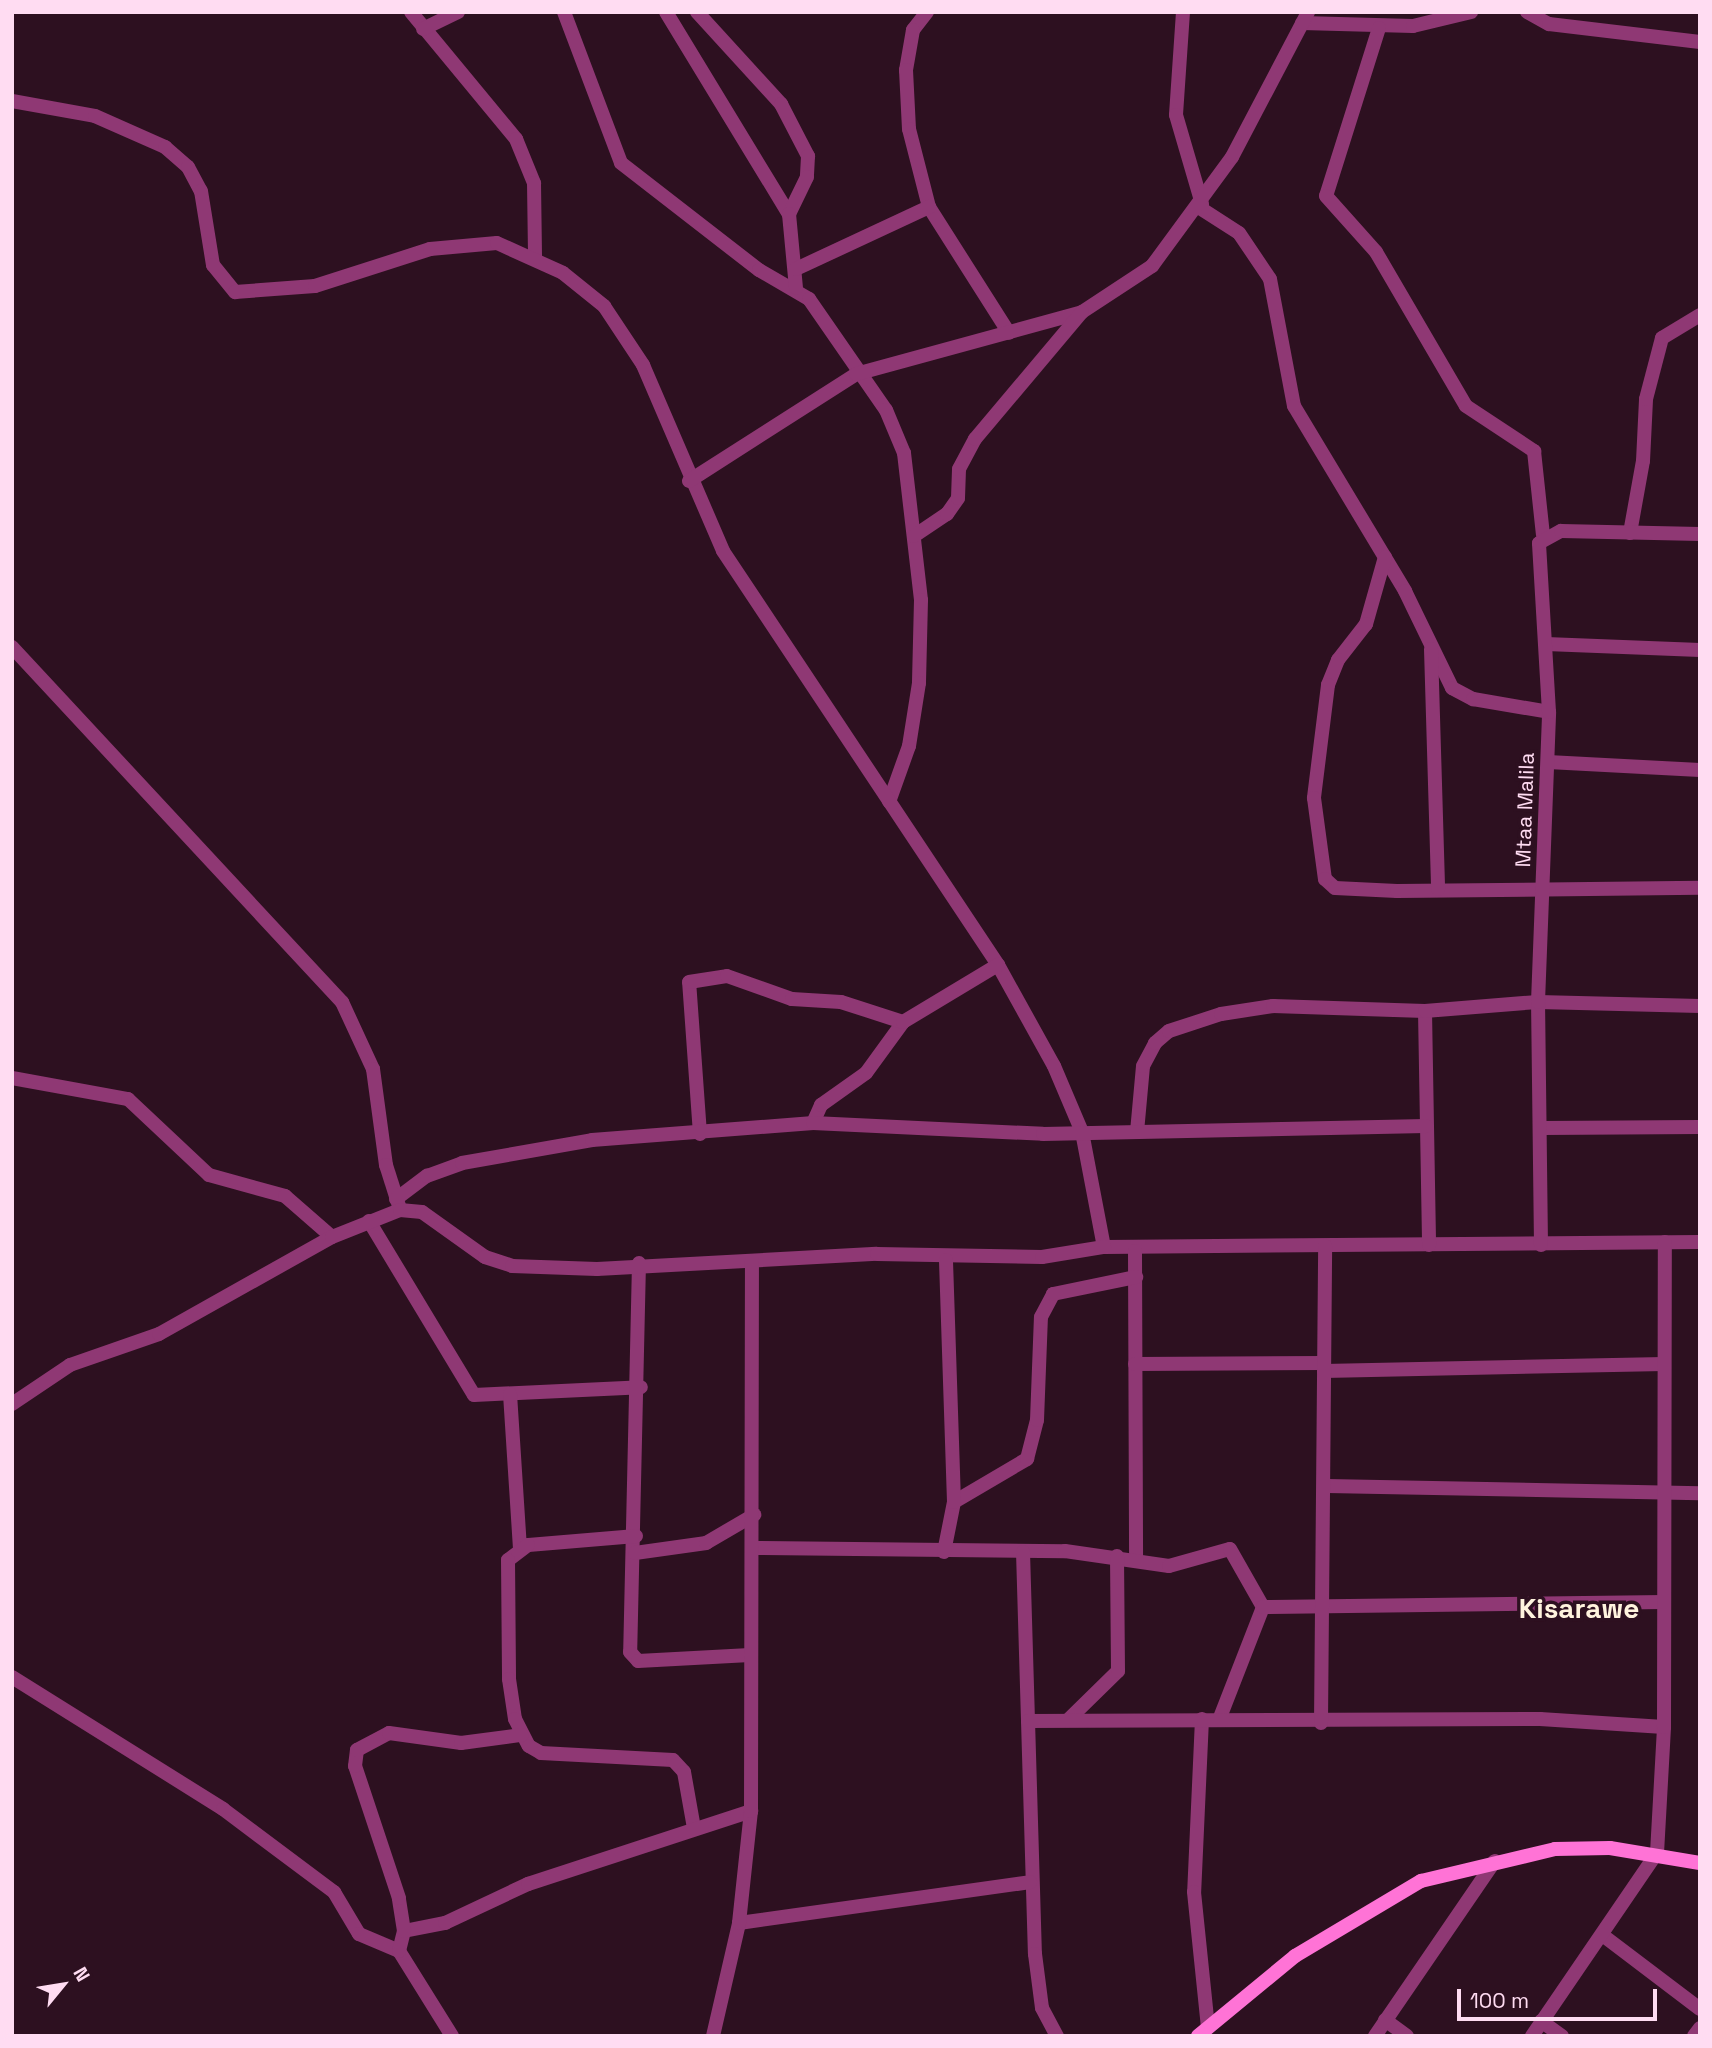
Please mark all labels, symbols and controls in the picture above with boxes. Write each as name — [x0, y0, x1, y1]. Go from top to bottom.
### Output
street label: Mtaa Malila — [1510, 752, 1540, 868]
district label: Kisarawe — [1519, 1591, 1639, 1625]
north arrow — [28, 1950, 98, 2020]
text: N — [68, 1962, 96, 1986]
scale bar — [1460, 1974, 1660, 2018]
text: 100 m — [1470, 1987, 1529, 2014]

